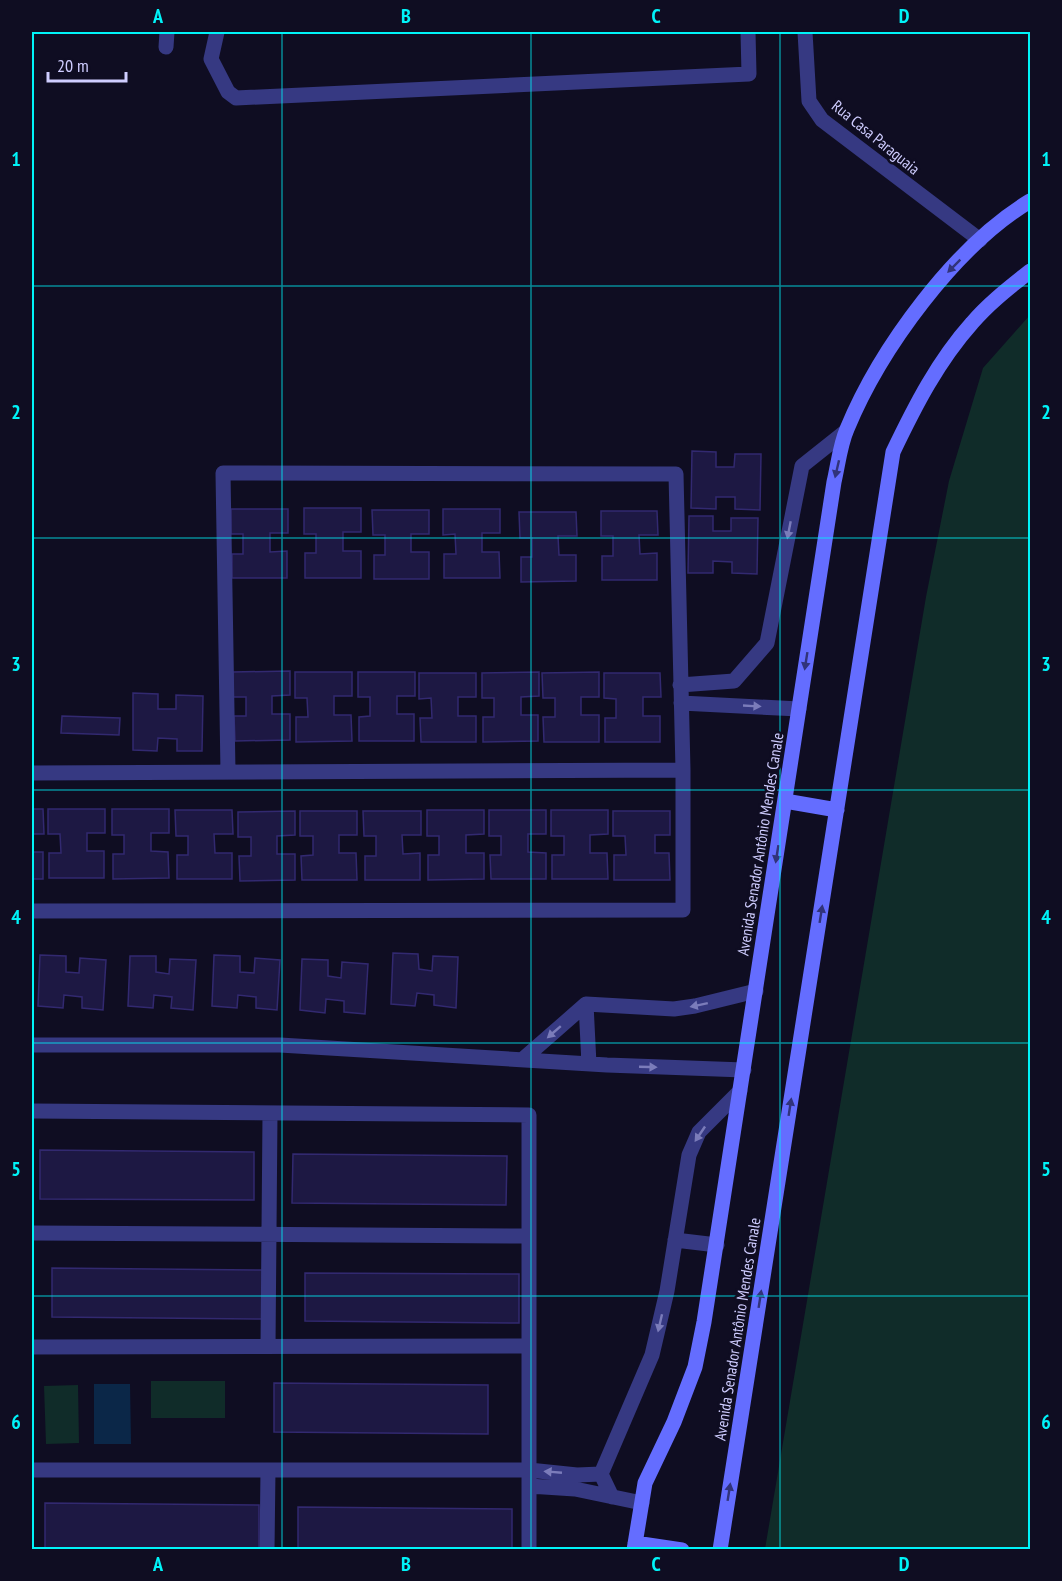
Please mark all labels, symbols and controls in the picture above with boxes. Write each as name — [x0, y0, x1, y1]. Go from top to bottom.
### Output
text: A — [152, 3, 164, 29]
text: B — [401, 3, 411, 29]
text: C — [651, 3, 661, 29]
text: D — [899, 3, 910, 29]
scale bar — [48, 45, 126, 83]
text: 20 m — [57, 54, 89, 77]
street label: Rua Casa Paraguaia — [828, 95, 924, 179]
text: 1 — [11, 146, 21, 172]
text: 1 — [1041, 146, 1051, 172]
one-way arrow — [948, 259, 962, 273]
text: 2 — [11, 399, 21, 425]
text: 2 — [1041, 399, 1051, 425]
one-way arrow — [832, 459, 842, 478]
one-way arrow — [784, 521, 793, 540]
text: 3 — [11, 651, 21, 677]
text: 3 — [1041, 651, 1051, 677]
one-way arrow — [802, 652, 811, 671]
one-way arrow — [743, 702, 762, 711]
street label: Avenida Senador Antônio Mendes Canale — [733, 731, 787, 957]
one-way arrow — [772, 845, 781, 864]
text: 4 — [11, 904, 21, 930]
one-way arrow — [817, 904, 826, 923]
text: 4 — [1041, 904, 1051, 930]
one-way arrow — [689, 1001, 708, 1010]
one-way arrow — [547, 1025, 562, 1038]
one-way arrow — [638, 1062, 657, 1071]
one-way arrow — [786, 1097, 795, 1116]
one-way arrow — [695, 1125, 706, 1142]
text: 5 — [11, 1156, 21, 1182]
text: 5 — [1041, 1156, 1051, 1182]
street label: Avenida Senador Antônio Mendes Canale — [710, 1216, 764, 1442]
one-way arrow — [755, 1290, 764, 1309]
one-way arrow — [654, 1314, 664, 1332]
text: 6 — [11, 1409, 21, 1435]
text: 6 — [1041, 1409, 1051, 1435]
one-way arrow — [544, 1467, 563, 1477]
one-way arrow — [725, 1482, 734, 1501]
text: A — [152, 1551, 164, 1577]
text: B — [401, 1551, 411, 1577]
text: C — [651, 1551, 661, 1577]
text: D — [899, 1551, 910, 1577]

